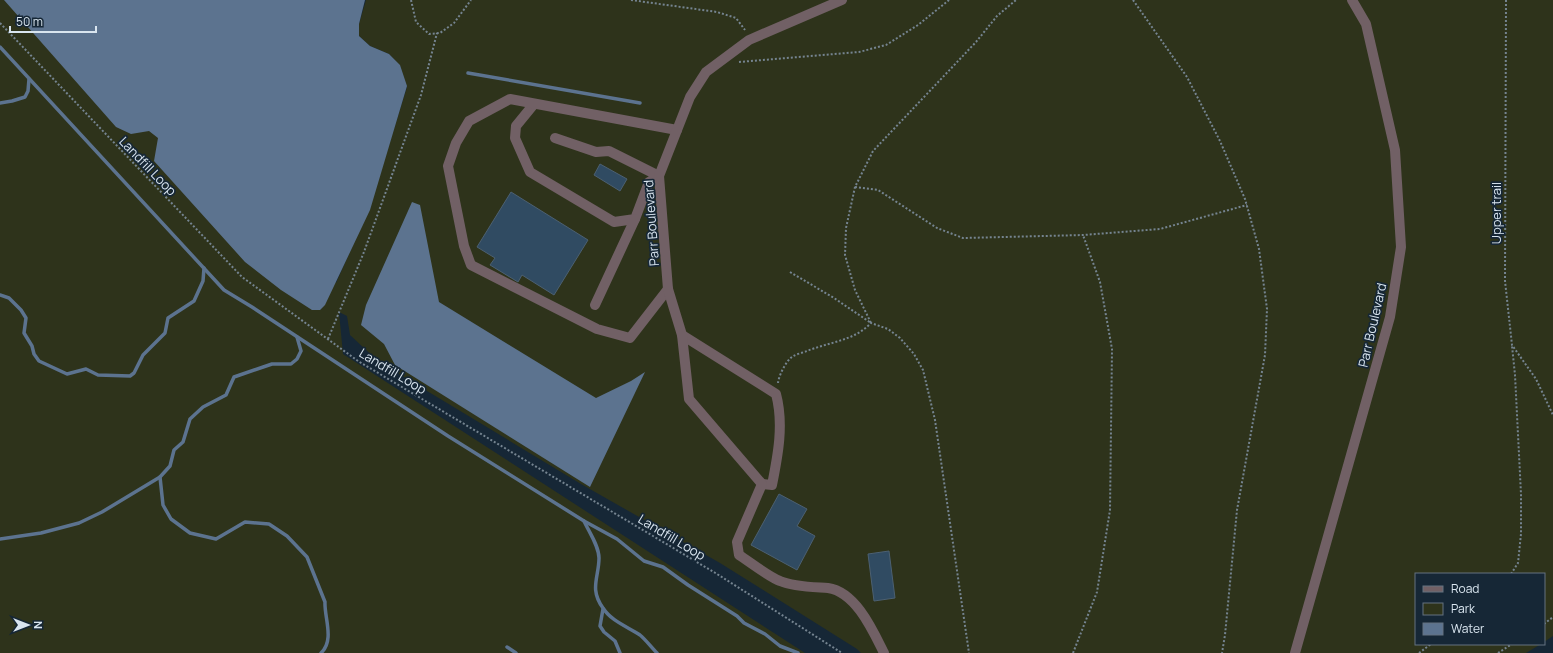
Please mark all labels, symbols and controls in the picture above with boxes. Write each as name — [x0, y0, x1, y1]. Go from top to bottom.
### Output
scale bar — [10, 8, 96, 34]
text: 50 m — [16, 13, 43, 30]
street label: Landfill Loop — [115, 133, 181, 200]
street label: Parr Boulevard — [639, 179, 663, 267]
street label: Upper trail — [1487, 182, 1505, 244]
street label: Parr Boulevard — [1354, 281, 1390, 369]
street label: Landfill Loop — [356, 344, 430, 398]
street label: Landfill Loop — [635, 510, 709, 564]
legend — [1415, 573, 1545, 645]
text: Road — [1451, 580, 1479, 597]
text: Park — [1451, 600, 1476, 617]
north arrow — [8, 605, 48, 645]
text: Water — [1451, 620, 1485, 637]
text: N — [31, 621, 46, 629]

